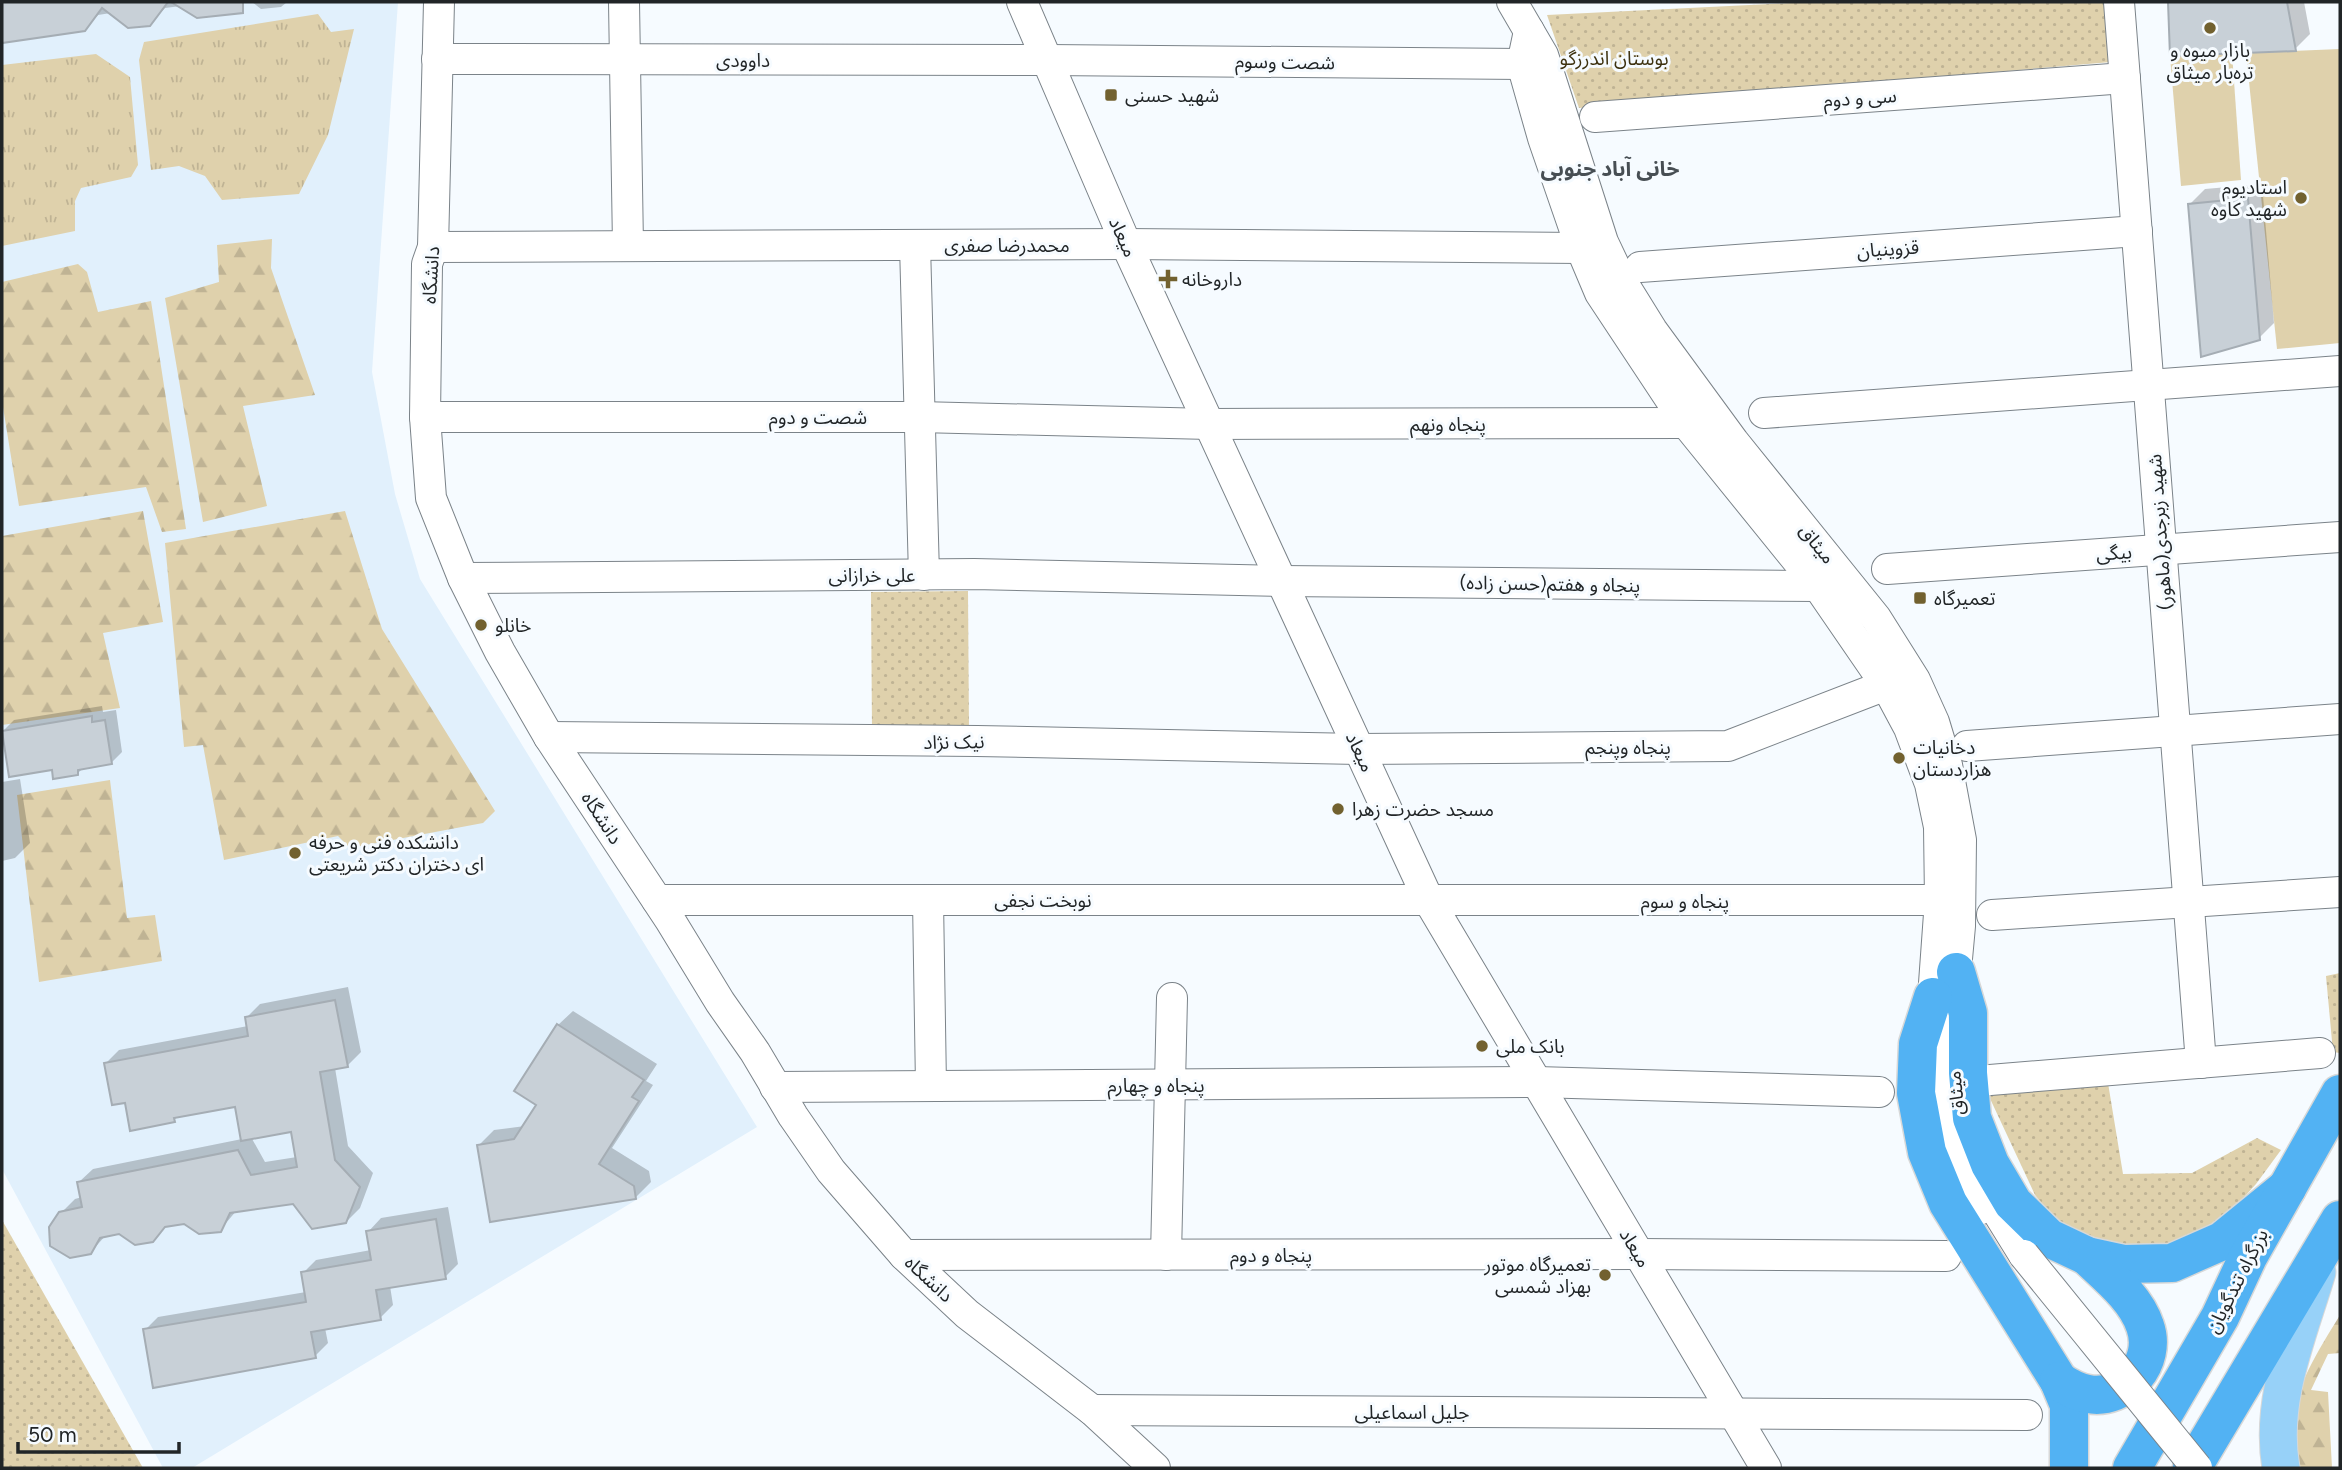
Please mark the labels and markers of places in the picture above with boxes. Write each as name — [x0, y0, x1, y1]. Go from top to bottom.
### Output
marker: بازار میوه و تره‌بار میثاق — [2202, 20, 2218, 36]
place label: بازار میوه و تره‌بار میثاق — [2167, 39, 2253, 84]
place label: شهید حسنی — [1125, 84, 1219, 107]
marker: شهید حسنی — [1103, 87, 1119, 103]
place label: استادیوم شهید کاوه — [2211, 176, 2287, 221]
marker: استادیوم شهید کاوه — [2293, 190, 2309, 206]
place label: داروخانه — [1182, 268, 1242, 291]
marker: داروخانه — [1160, 271, 1176, 287]
place label: تعمیرگاه — [1934, 587, 1995, 610]
marker: تعمیرگاه — [1912, 590, 1928, 606]
place label: خانلو — [495, 614, 532, 637]
marker: خانلو — [473, 617, 489, 633]
place label: دخانیات هزاردستان — [1913, 736, 1992, 781]
marker: دخانیات هزاردستان — [1891, 750, 1907, 766]
place label: مسجد حضرت زهرا — [1352, 798, 1494, 821]
marker: مسجد حضرت زهرا — [1330, 801, 1346, 817]
place label: دانشکده فنی و حرفه ای دختران دکتر شریعتی — [309, 831, 484, 876]
marker: دانشکده فنی و حرفه ای دختران دکتر شریعتی — [287, 845, 303, 861]
place label: بانک ملی — [1496, 1035, 1565, 1058]
marker: بانک ملی — [1474, 1038, 1490, 1054]
place label: تعمیرگاه موتور بهزاد شمسی — [1483, 1253, 1591, 1298]
marker: تعمیرگاه موتور بهزاد شمسی — [1597, 1267, 1613, 1283]

